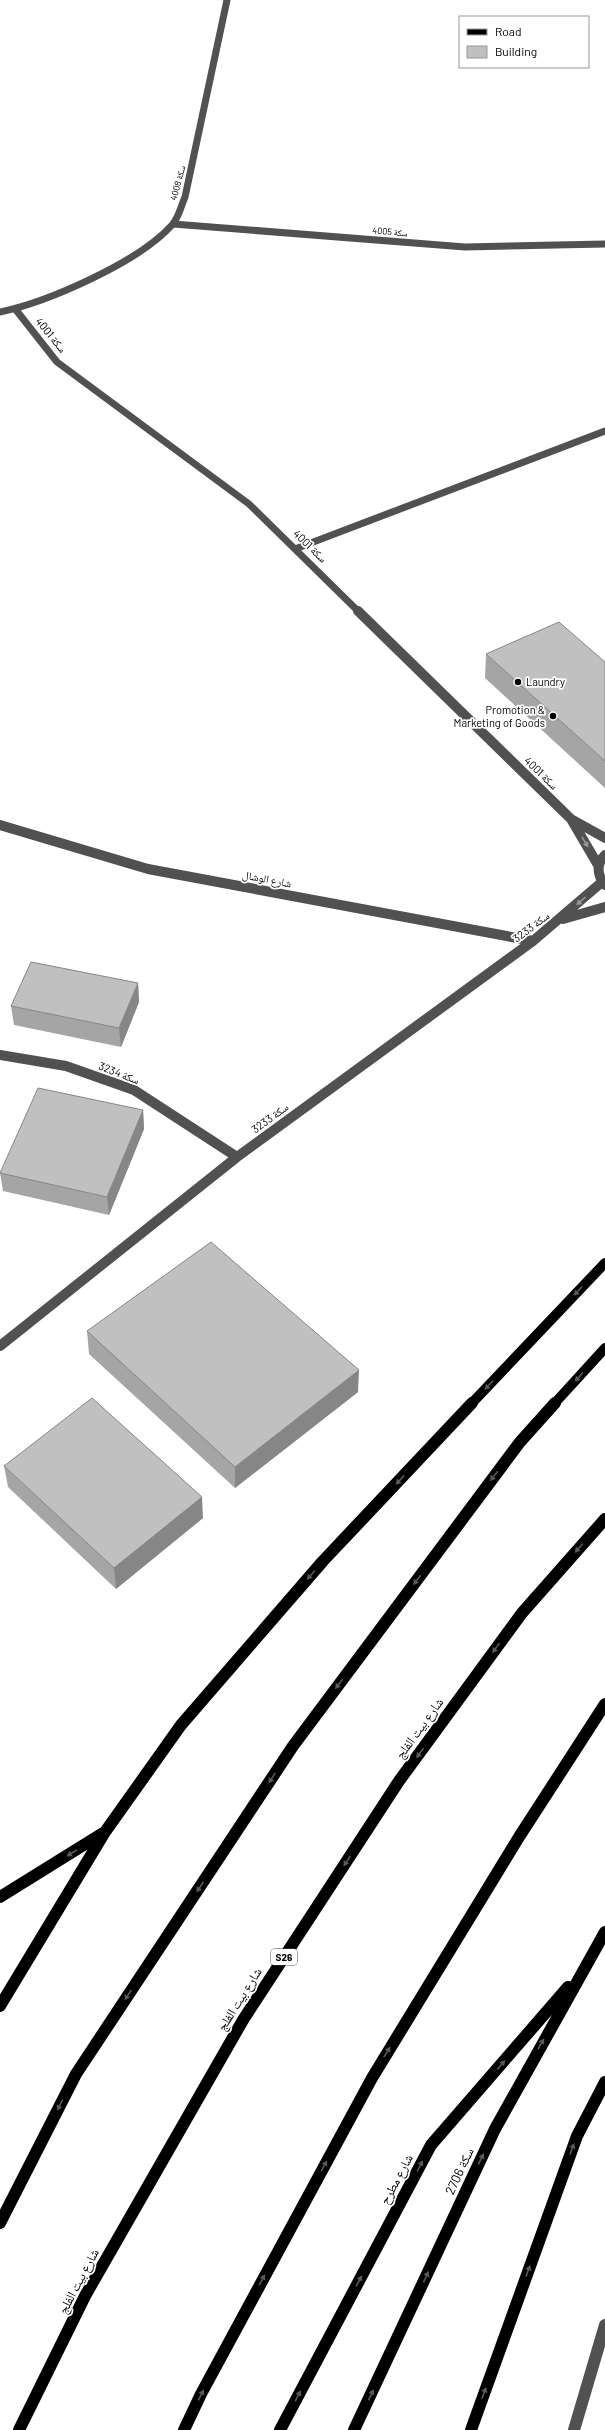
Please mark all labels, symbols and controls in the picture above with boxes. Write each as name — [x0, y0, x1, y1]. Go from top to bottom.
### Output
legend — [459, 16, 589, 68]
text: Road — [495, 24, 522, 38]
text: Building — [495, 44, 537, 58]
street label: سكة 4008 — [168, 164, 187, 202]
street label: سكة 4005 — [372, 224, 408, 239]
street label: سكة 4001 — [33, 314, 70, 355]
street label: سكة 4001 — [291, 527, 330, 565]
place label: Laundry — [526, 675, 565, 688]
marker: Laundry — [513, 677, 523, 687]
place label: Promotion & Marketing of Goods — [454, 703, 545, 729]
marker: Promotion & Marketing of Goods — [548, 711, 558, 721]
street label: سكة 4001 — [522, 754, 561, 792]
one-way arrow — [581, 836, 588, 848]
street label: شارع الوشال — [241, 867, 293, 891]
one-way arrow — [576, 896, 587, 905]
street label: سكة 3233 — [510, 909, 552, 945]
street label: سكة 3234 — [97, 1059, 141, 1086]
street label: سكة 3233 — [249, 1100, 291, 1135]
one-way arrow — [573, 1286, 583, 1296]
one-way arrow — [574, 1372, 583, 1382]
one-way arrow — [484, 1380, 494, 1390]
one-way arrow — [490, 1470, 499, 1481]
one-way arrow — [395, 1475, 404, 1485]
one-way arrow — [575, 1543, 584, 1554]
one-way arrow — [306, 1569, 315, 1580]
one-way arrow — [413, 1575, 421, 1585]
one-way arrow — [492, 1643, 500, 1654]
one-way arrow — [335, 1679, 343, 1690]
street label: شارع بيت الفلج — [392, 1694, 448, 1763]
one-way arrow — [415, 1748, 424, 1759]
one-way arrow — [268, 1773, 276, 1783]
one-way arrow — [66, 1849, 78, 1856]
one-way arrow — [343, 1856, 351, 1866]
one-way arrow — [196, 1881, 204, 1892]
road number: S26 — [271, 1949, 297, 1965]
street label: شارع بيت الفلج — [213, 1964, 266, 2035]
one-way arrow — [124, 1990, 132, 2000]
one-way arrow — [538, 2038, 545, 2050]
one-way arrow — [384, 2046, 391, 2058]
one-way arrow — [496, 2059, 505, 2070]
one-way arrow — [56, 2100, 63, 2111]
one-way arrow — [570, 2142, 576, 2154]
street label: سكة 2706 — [441, 2145, 477, 2197]
street label: شارع مطرح — [376, 2151, 418, 2208]
one-way arrow — [478, 2153, 484, 2165]
one-way arrow — [321, 2160, 327, 2172]
one-way arrow — [417, 2160, 423, 2172]
street label: شارع بيت الفلج — [54, 2246, 104, 2317]
one-way arrow — [526, 2265, 532, 2277]
one-way arrow — [423, 2271, 429, 2283]
one-way arrow — [259, 2274, 266, 2286]
one-way arrow — [356, 2275, 362, 2287]
one-way arrow — [482, 2387, 488, 2399]
one-way arrow — [198, 2389, 204, 2400]
one-way arrow — [368, 2389, 374, 2400]
one-way arrow — [295, 2390, 301, 2401]

